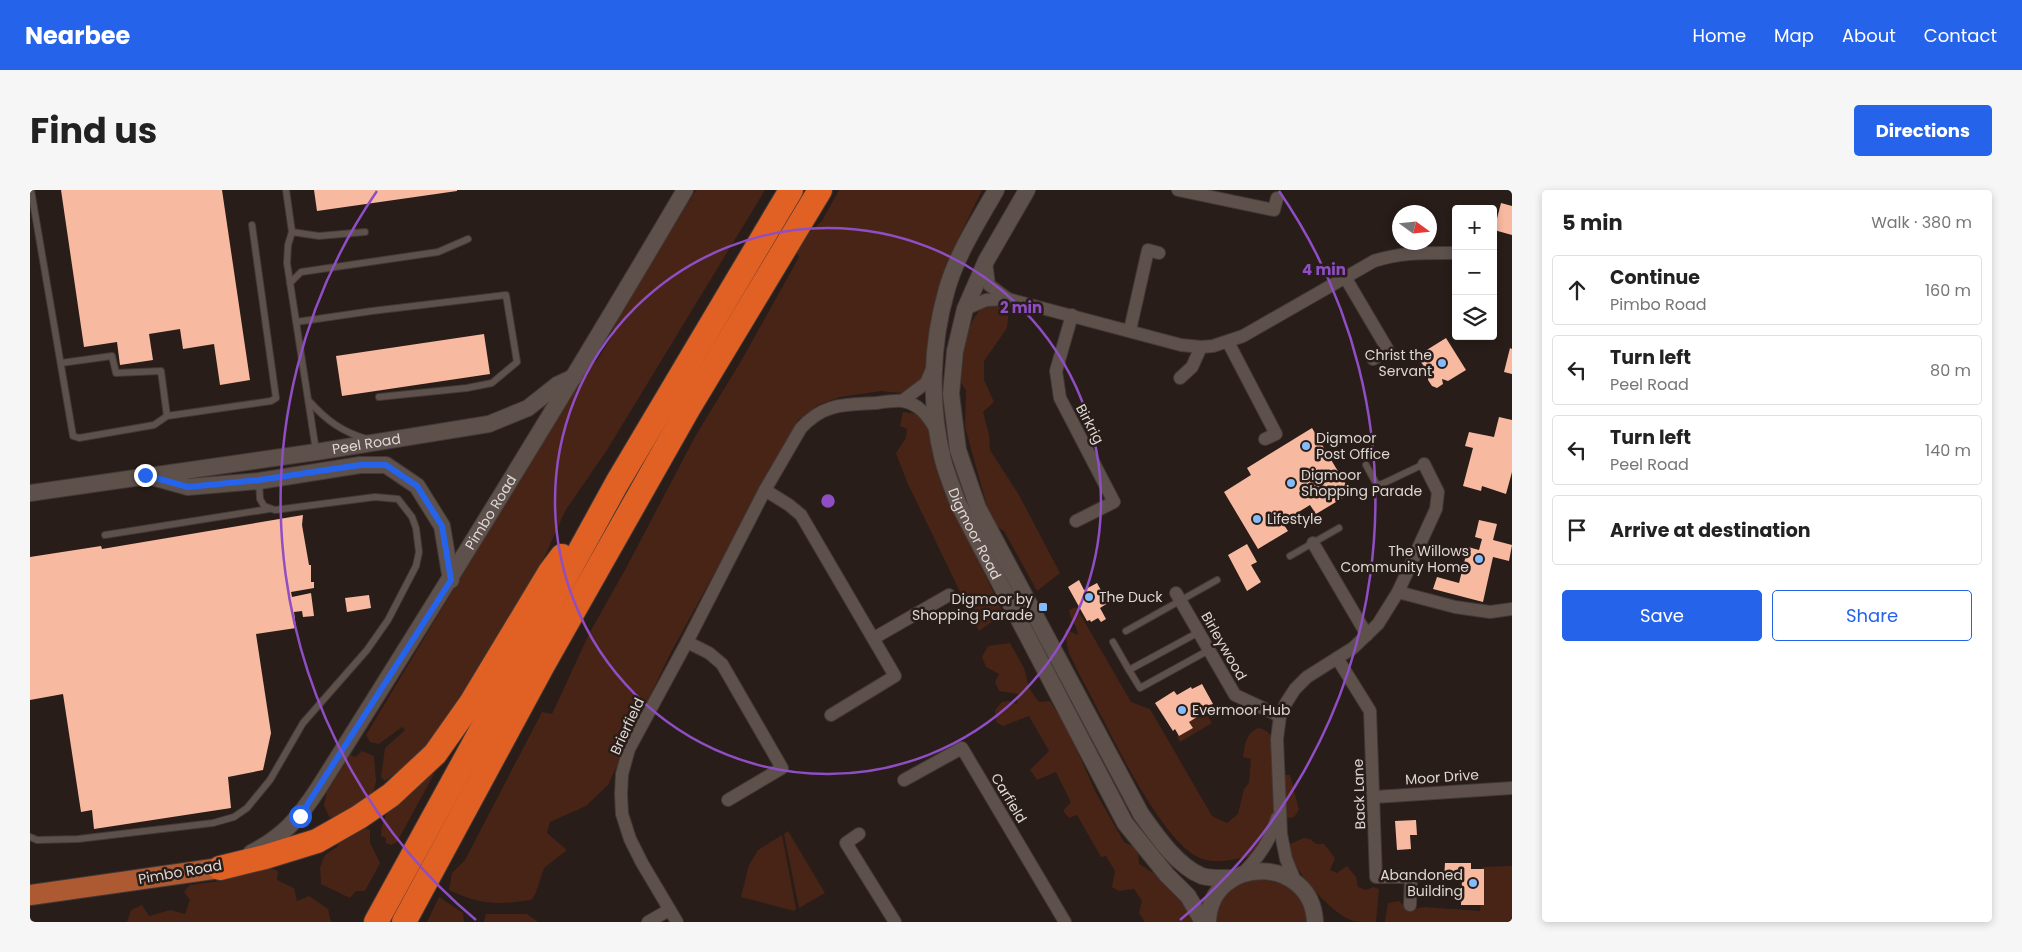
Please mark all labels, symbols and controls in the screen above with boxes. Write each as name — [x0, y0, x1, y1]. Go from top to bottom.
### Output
text: Nearbee — [25, 19, 130, 52]
text: Home — [1692, 23, 1746, 48]
text: Map — [1774, 23, 1814, 48]
text: About — [1842, 23, 1896, 48]
text: Contact — [1924, 23, 1997, 48]
button: Directions — [1854, 105, 1992, 156]
text: Find us — [30, 106, 157, 155]
north arrow — [1392, 205, 1437, 250]
map controls — [1452, 205, 1497, 340]
button: + — [1452, 205, 1497, 250]
text: 5 min — [1562, 208, 1623, 237]
text: Walk · 380 m — [1871, 211, 1972, 234]
button: − — [1452, 250, 1497, 295]
text: 4 min — [1302, 259, 1346, 280]
text: Continue — [1610, 264, 1700, 291]
icon: ahead — [1563, 276, 1591, 304]
text: 160 m — [1925, 279, 1971, 302]
text: Pimbo Road — [1610, 293, 1707, 316]
button: layers — [1452, 295, 1497, 340]
text: 2 min — [1000, 297, 1042, 318]
text: Turn left — [1610, 344, 1691, 371]
place label: Christ the Servant — [1365, 345, 1432, 381]
icon: left — [1563, 356, 1591, 384]
marker: Christ the Servant — [1436, 357, 1448, 369]
text: 80 m — [1930, 359, 1971, 382]
text: Peel Road — [1610, 373, 1689, 396]
street label: Birkrig — [1071, 401, 1109, 447]
text: Turn left — [1610, 424, 1691, 451]
street label: Peel Road — [331, 428, 402, 459]
place label: Digmoor Post Office — [1316, 428, 1390, 464]
icon: left — [1563, 436, 1591, 464]
text: 140 m — [1925, 439, 1971, 462]
marker: Digmoor Post Office — [1300, 440, 1312, 452]
text: Peel Road — [1610, 453, 1689, 476]
route end — [134, 464, 157, 487]
place label: Digmoor Shopping Parade — [1301, 465, 1422, 501]
street label: Pimbo Road — [460, 471, 521, 554]
marker: Digmoor Shopping Parade — [1285, 477, 1297, 489]
street label: Digmoor Road — [943, 485, 1006, 583]
centre of rings — [819, 492, 837, 510]
place label: Lifestyle — [1267, 509, 1323, 529]
marker: Lifestyle — [1251, 513, 1263, 525]
icon: arrive — [1563, 516, 1591, 544]
text: Arrive at destination — [1610, 517, 1811, 544]
place label: The Willows Community Home — [1341, 541, 1469, 577]
marker: The Willows Community Home — [1473, 553, 1485, 565]
place label: The Duck — [1099, 587, 1163, 607]
place label: Digmoor by Shopping Parade — [912, 589, 1033, 625]
button: Save — [1562, 590, 1762, 641]
button: Share — [1772, 590, 1972, 641]
marker: The Duck — [1083, 591, 1095, 603]
marker: Digmoor by Shopping Parade — [1037, 601, 1049, 613]
street label: Birleywood — [1196, 608, 1252, 684]
street label: Brierfield — [605, 694, 649, 758]
place label: Evermoor Hub — [1192, 700, 1290, 720]
marker: Evermoor Hub — [1176, 704, 1188, 716]
street label: Back Lane — [1348, 758, 1370, 830]
street label: Moor Drive — [1404, 764, 1480, 790]
street label: Carfield — [986, 769, 1032, 827]
route start — [289, 805, 312, 828]
street label: Pimbo Road — [137, 855, 223, 889]
place label: Abandoned Building — [1380, 865, 1463, 901]
marker: Abandoned Building — [1467, 877, 1479, 889]

